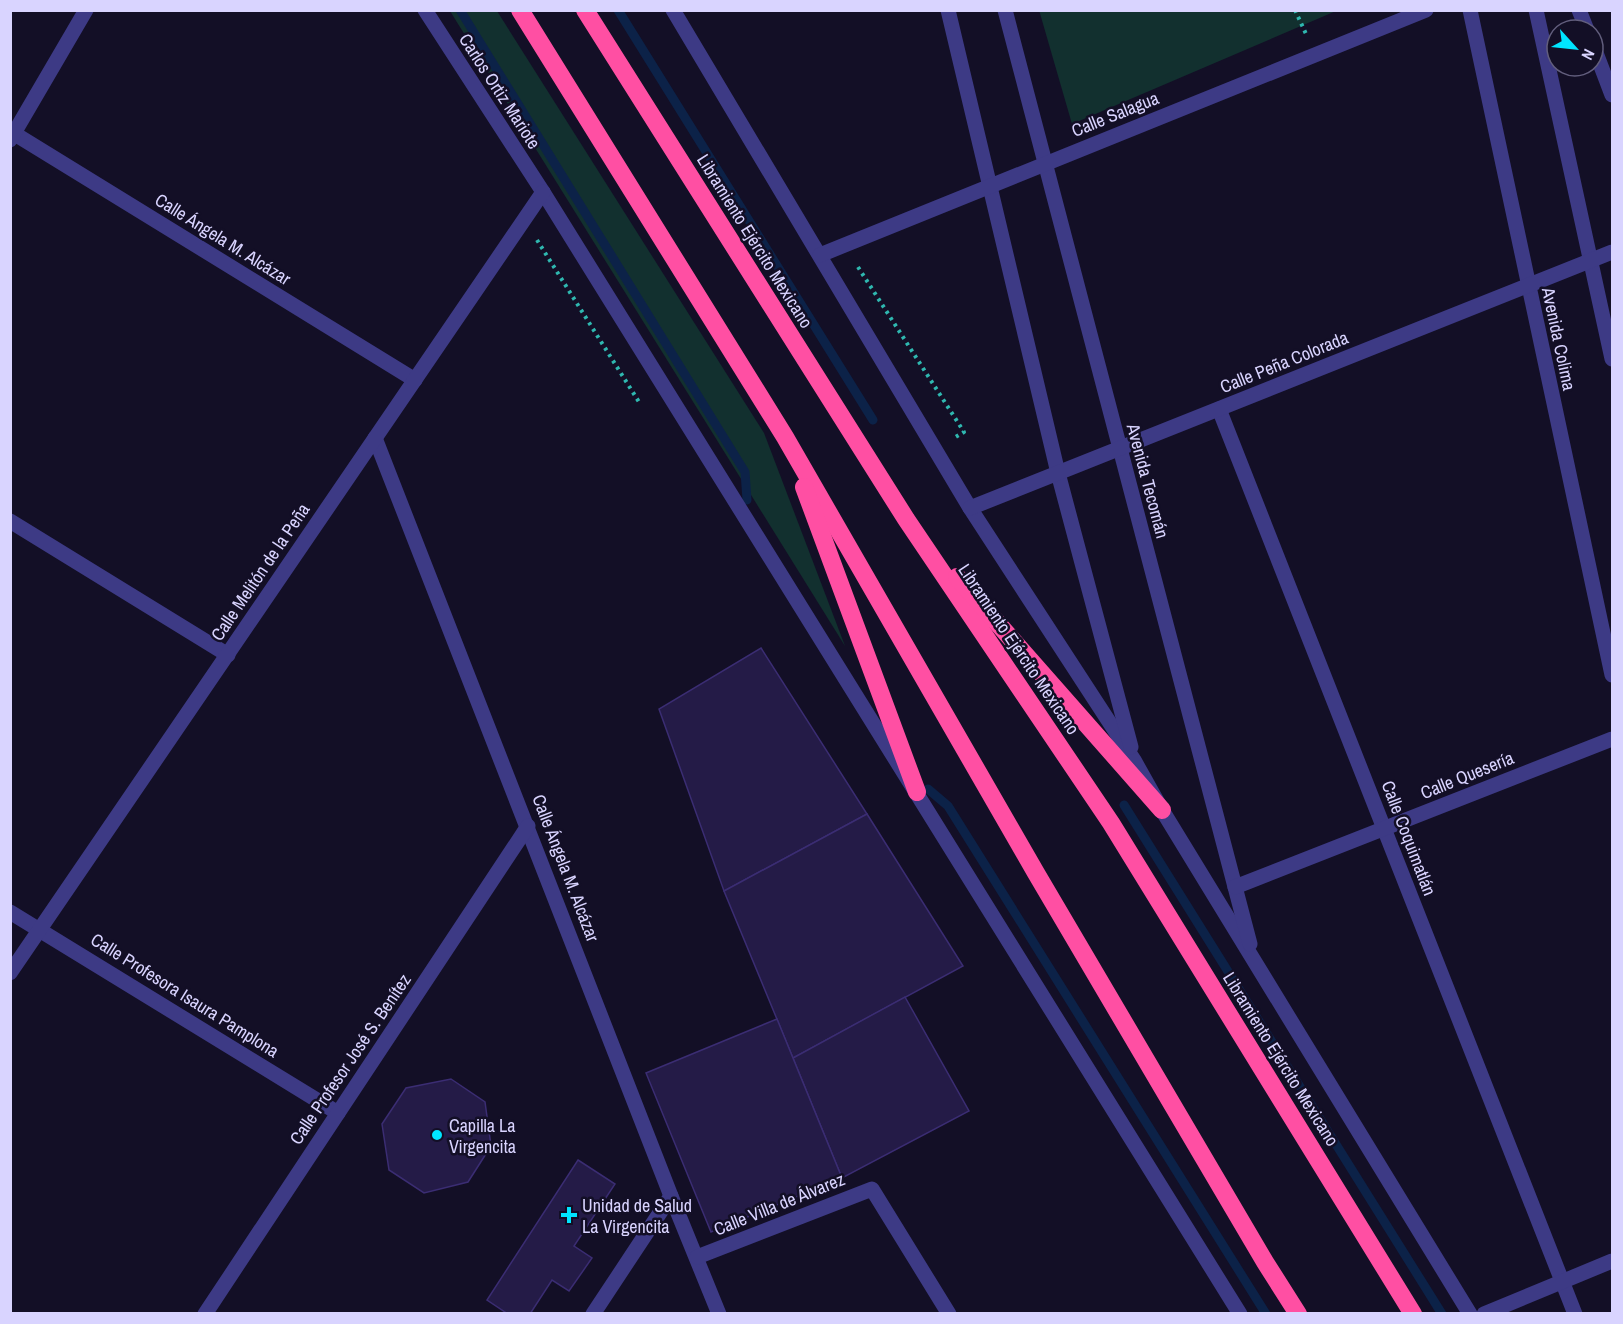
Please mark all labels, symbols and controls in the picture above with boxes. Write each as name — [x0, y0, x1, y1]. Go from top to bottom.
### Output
north arrow — [1545, 18, 1605, 78]
street label: Carlos Ortiz Mariote — [453, 28, 547, 154]
text: N — [1576, 46, 1600, 64]
street label: Calle Salagua — [1068, 85, 1162, 143]
street label: Libramiento Ejército Mexicano — [691, 149, 819, 333]
street label: Calle Ángela M. Alcázar — [150, 187, 296, 291]
street label: Avenida Colima — [1536, 284, 1582, 393]
street label: Calle Peña Colorada — [1216, 325, 1352, 399]
street label: Avenida Tecomán — [1120, 420, 1175, 541]
street label: Calle Melitón de la Peña — [205, 498, 315, 646]
street label: Libramiento Ejército Mexicano — [952, 559, 1086, 739]
street label: Calle Quesería — [1417, 745, 1517, 805]
street label: Calle Coquimatlán — [1376, 777, 1442, 899]
street label: Calle Ángela M. Alcázar — [526, 791, 606, 945]
street label: Calle Profesora Isaura Pamplona — [86, 927, 284, 1063]
street label: Libramiento Ejército Mexicano — [1217, 967, 1345, 1151]
street label: Calle Profesor José S. Benítez — [283, 969, 417, 1149]
place label: Capilla La Virgencita — [449, 1113, 516, 1159]
marker: Capilla La Virgencita — [430, 1128, 444, 1142]
street label: Calle Villa de Álvarez — [710, 1166, 848, 1242]
place label: Unidad de Salud La Virgencita — [582, 1193, 692, 1239]
marker: Unidad de Salud La Virgencita — [560, 1206, 578, 1224]

